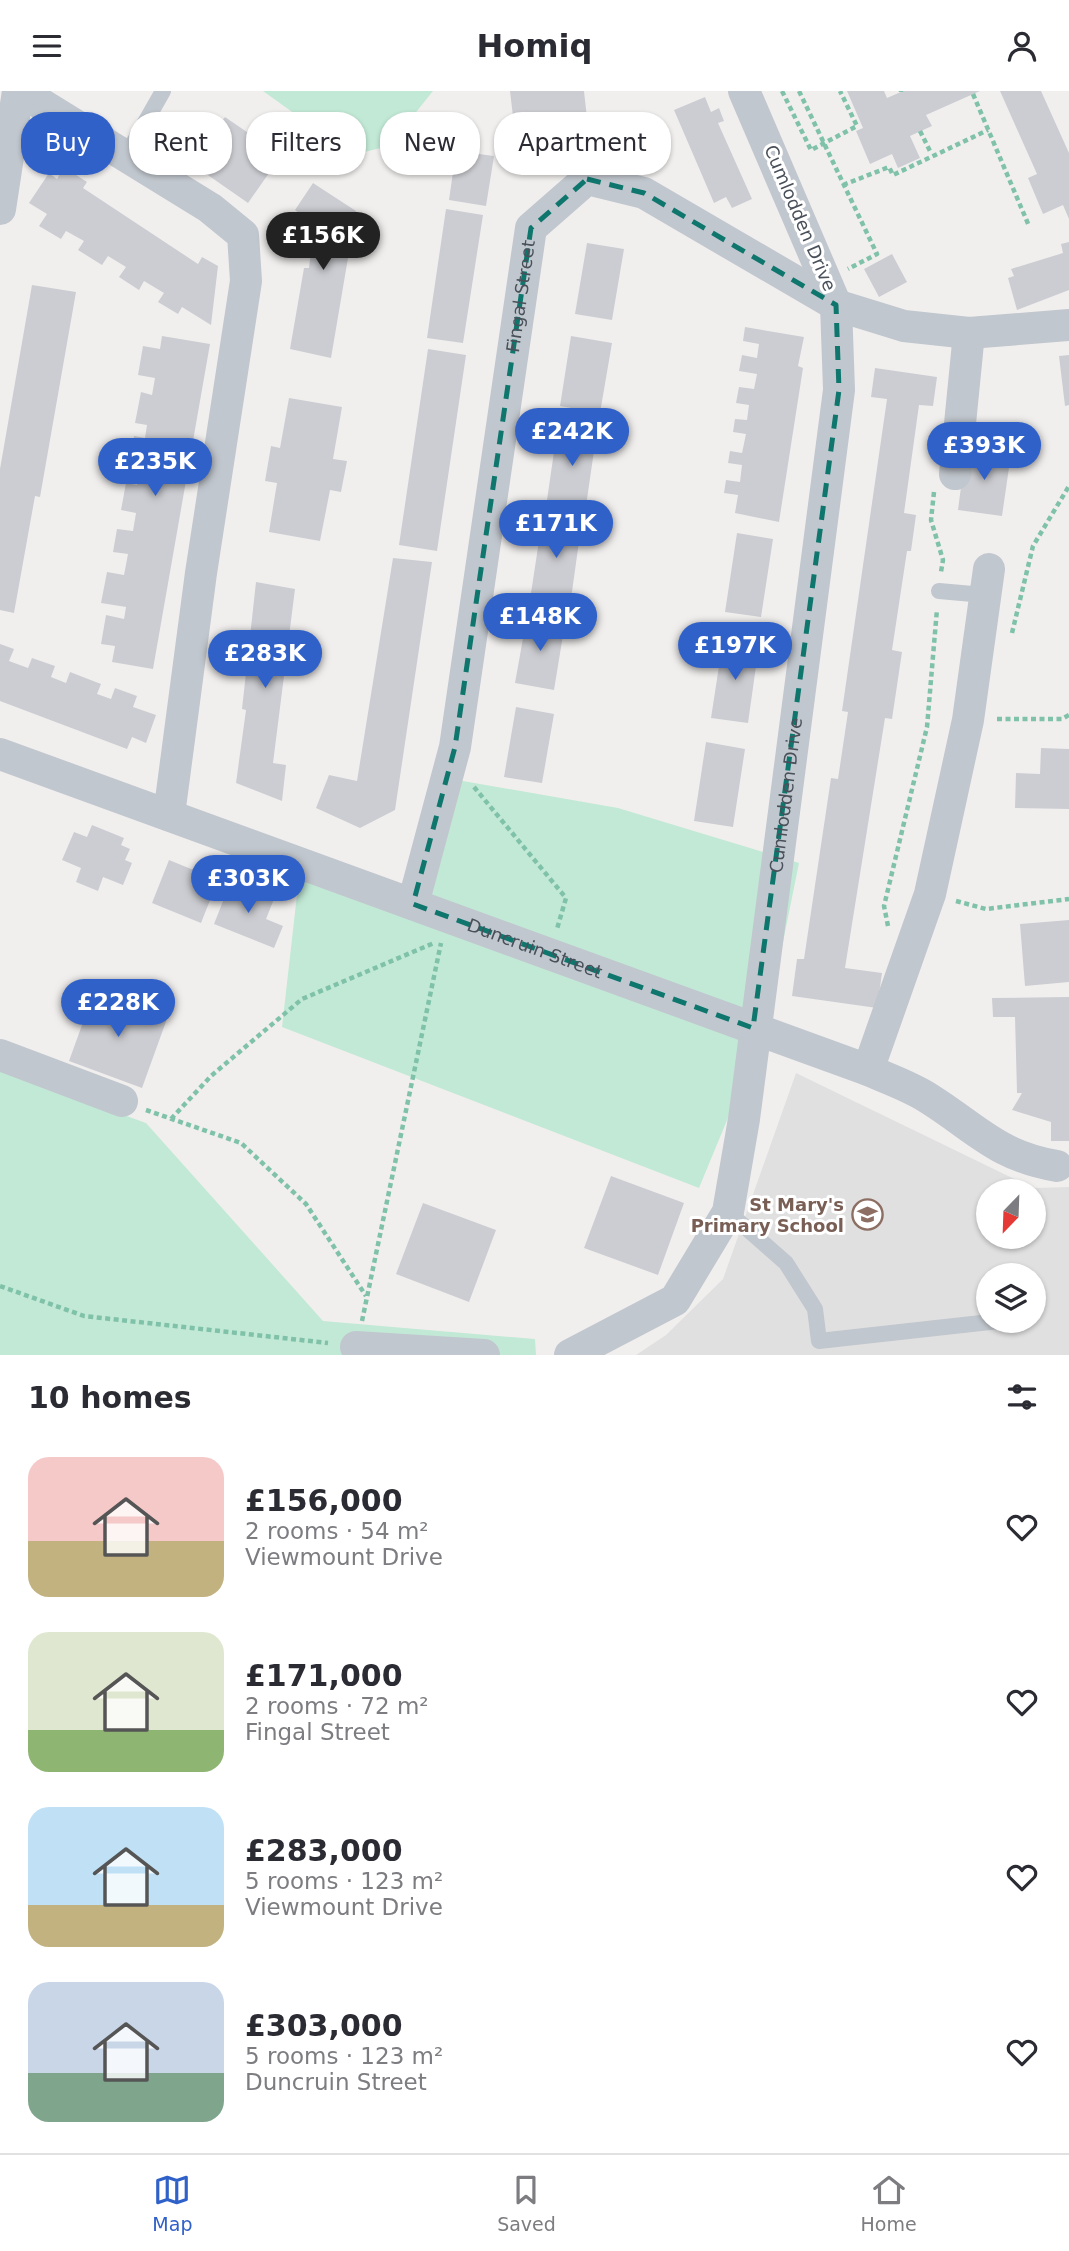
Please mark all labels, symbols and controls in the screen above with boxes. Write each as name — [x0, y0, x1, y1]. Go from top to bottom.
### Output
icon: menu — [28, 27, 66, 65]
text: Homiq — [477, 27, 592, 65]
icon: person — [1003, 27, 1041, 65]
chip: Buy — [21, 112, 115, 175]
chip: Rent — [129, 112, 232, 175]
chip: Filters — [246, 112, 366, 175]
chip: New — [380, 112, 480, 175]
chip: Apartment — [494, 112, 671, 175]
street label: Cumlodden Drive — [760, 142, 841, 294]
pin: £156K — [274, 213, 372, 272]
text: £156K — [282, 222, 364, 248]
street label: Fingal Street — [502, 239, 539, 354]
pin: £242K — [523, 409, 621, 468]
text: £242K — [531, 418, 613, 444]
pin: £393K — [935, 423, 1033, 482]
text: £393K — [943, 432, 1025, 458]
pin: £235K — [106, 439, 204, 498]
text: £235K — [114, 448, 196, 474]
pin: £171K — [507, 501, 605, 560]
text: £171K — [515, 510, 597, 536]
pin: £148K — [491, 594, 589, 653]
text: £148K — [499, 603, 581, 629]
pin: £197K — [686, 623, 784, 682]
pin: £283K — [216, 631, 314, 690]
text: £197K — [694, 632, 776, 658]
text: £283K — [224, 640, 306, 666]
street label: Cumlodden Drive — [765, 716, 806, 874]
pin: £303K — [199, 855, 297, 915]
text: £303K — [207, 865, 289, 891]
street label: Duncruin Street — [464, 914, 605, 982]
pin: £228K — [69, 979, 167, 1039]
text: £228K — [77, 989, 159, 1015]
north arrow — [976, 1179, 1046, 1249]
map controls — [976, 1179, 1046, 1333]
place label: St Mary's Primary School — [691, 1194, 844, 1236]
school or university icon: St Mary's Primary School — [850, 1198, 884, 1232]
button: layers — [976, 1263, 1046, 1333]
icon: filters — [1003, 1378, 1041, 1416]
text: 10 homes — [28, 1380, 192, 1415]
text: £156,000 — [245, 1483, 403, 1518]
icon: home — [84, 1485, 168, 1569]
icon: heart — [1003, 1508, 1041, 1546]
text: 2 rooms · 54 m² — [245, 1518, 429, 1544]
text: Viewmount Drive — [245, 1544, 443, 1570]
text: £171,000 — [245, 1658, 403, 1693]
icon: home — [84, 1660, 168, 1744]
icon: heart — [1003, 1683, 1041, 1721]
text: 2 rooms · 72 m² — [245, 1693, 429, 1719]
text: Fingal Street — [245, 1719, 390, 1745]
text: £283,000 — [245, 1833, 403, 1868]
icon: home — [84, 1835, 168, 1919]
icon: heart — [1003, 1858, 1041, 1896]
text: 5 rooms · 123 m² — [245, 1868, 443, 1894]
text: Viewmount Drive — [245, 1894, 443, 1920]
text: £303,000 — [245, 2008, 403, 2043]
icon: home — [84, 2010, 168, 2094]
icon: heart — [1003, 2033, 1041, 2071]
text: 5 rooms · 123 m² — [245, 2043, 443, 2069]
text: Duncruin Street — [245, 2069, 427, 2095]
tab: Map — [152, 2171, 192, 2235]
tab: Saved — [497, 2171, 556, 2235]
tab: Home — [861, 2171, 917, 2235]

